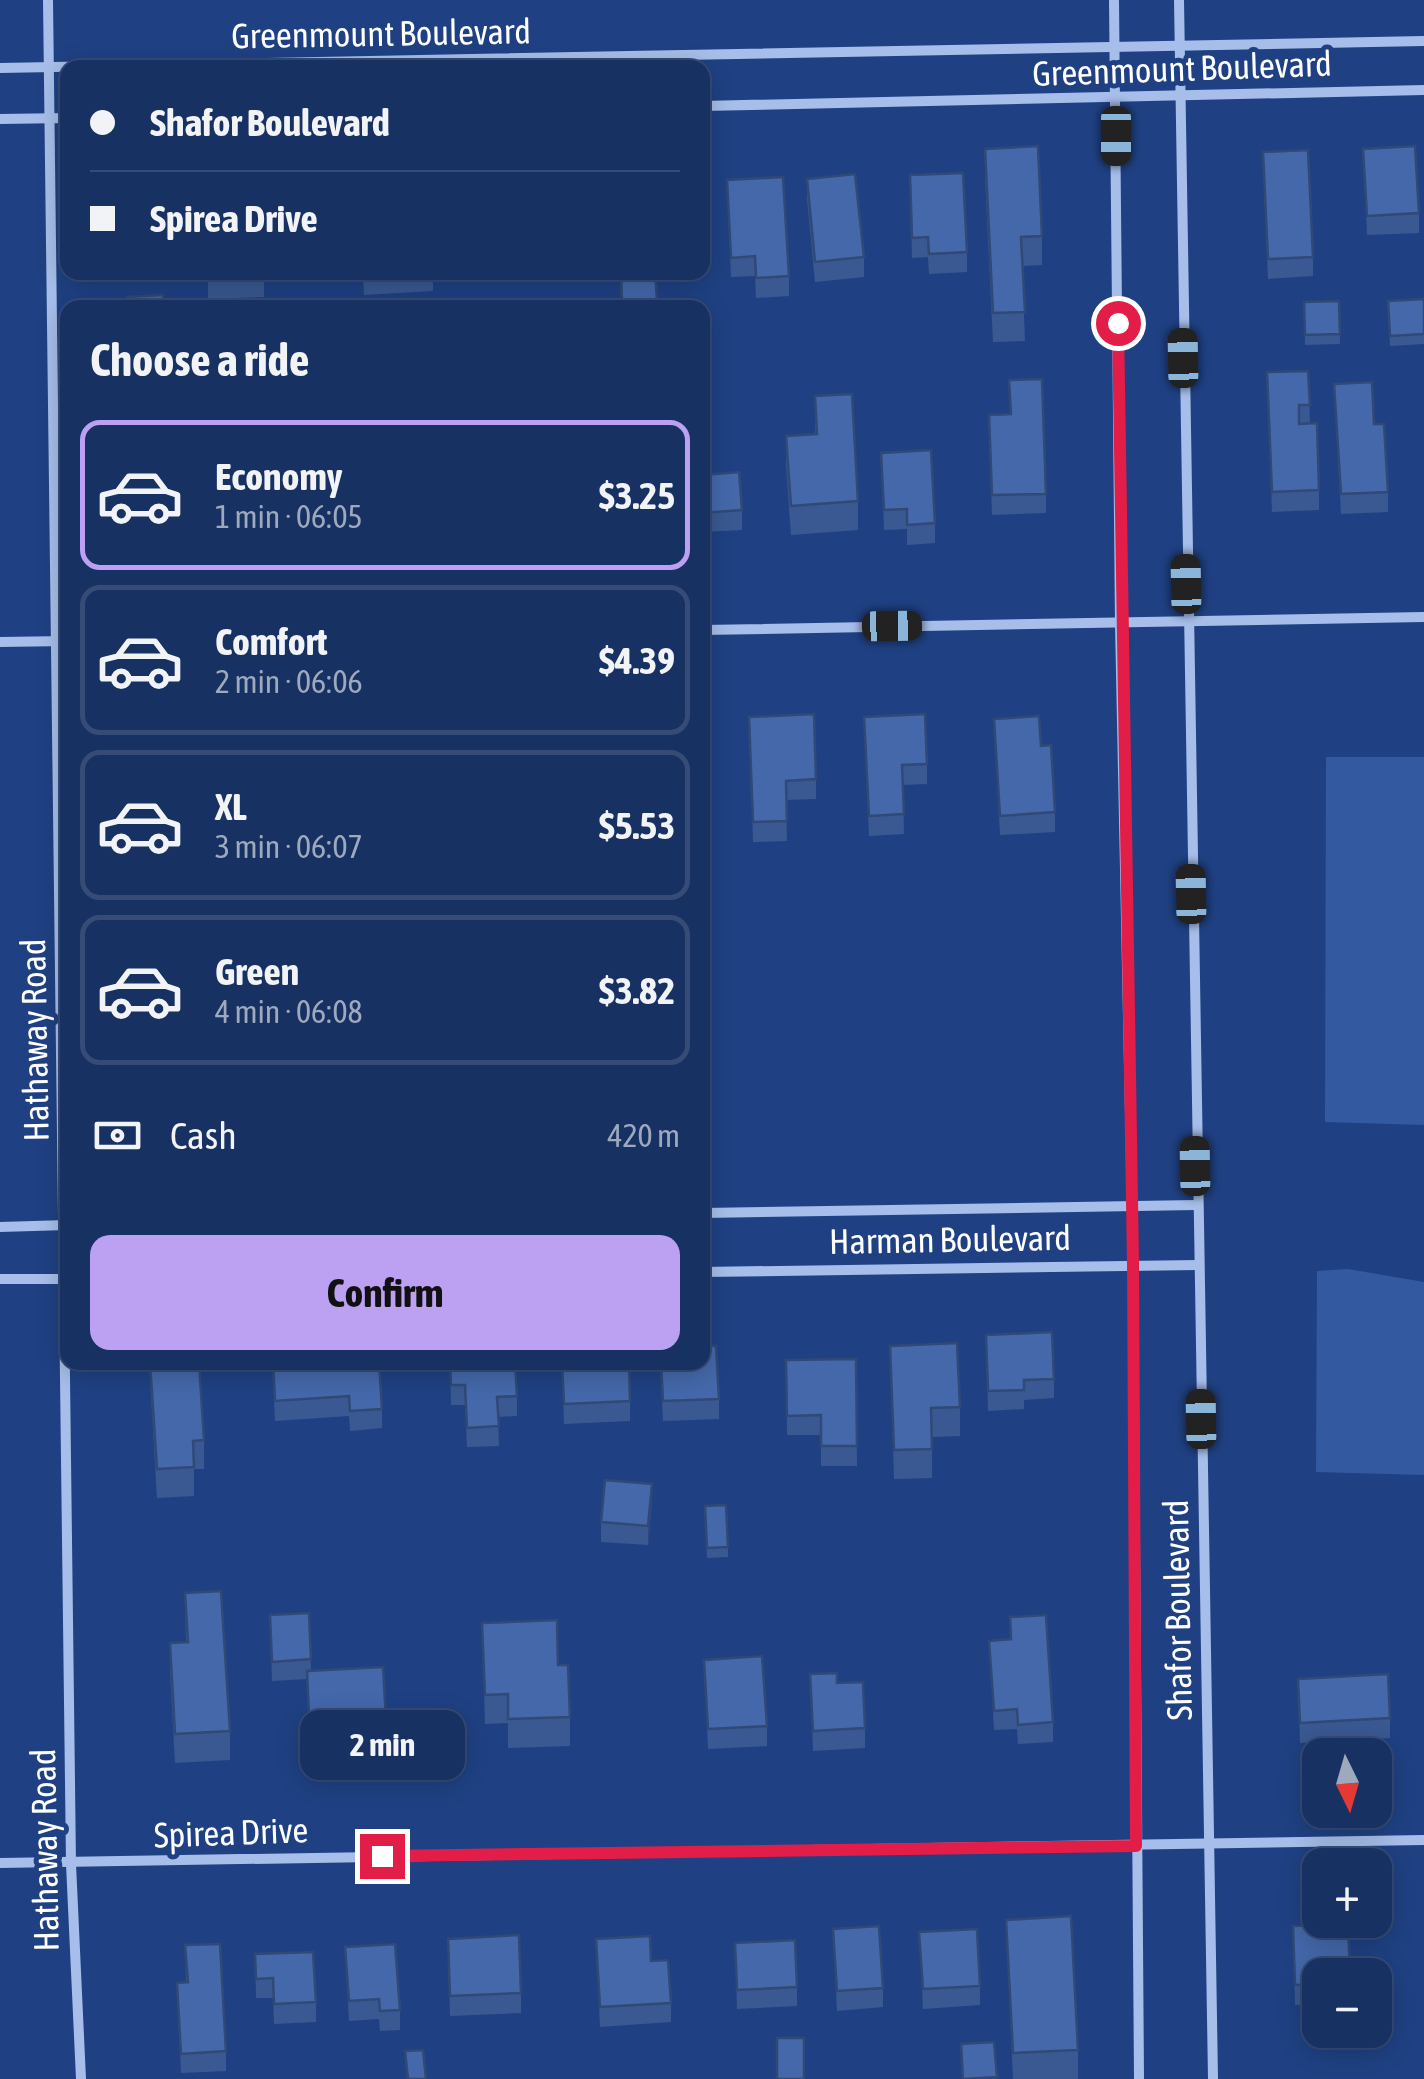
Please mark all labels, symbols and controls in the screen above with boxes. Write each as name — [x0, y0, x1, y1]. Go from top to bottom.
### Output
street label: Greenmount Boulevard — [231, 10, 531, 56]
street label: Greenmount Boulevard — [1032, 43, 1332, 93]
text: Shafor Boulevard — [150, 101, 390, 144]
car — [1101, 106, 1131, 166]
text: Spirea Drive — [150, 197, 318, 240]
route start — [1096, 301, 1141, 346]
car — [1167, 328, 1199, 388]
text: Choose a ride — [90, 334, 309, 386]
icon: car — [95, 450, 185, 540]
text: Economy — [215, 455, 342, 498]
text: $3.25 — [599, 474, 675, 517]
text: 1 min · 06:05 — [215, 498, 362, 535]
car — [1170, 554, 1202, 614]
car — [862, 610, 922, 642]
icon: car — [95, 615, 185, 705]
text: Comfort — [215, 620, 327, 663]
text: $4.39 — [599, 639, 675, 682]
text: 2 min · 06:06 — [215, 663, 362, 700]
icon: car — [95, 780, 185, 870]
text: XL — [215, 785, 247, 828]
text: $5.53 — [599, 804, 675, 847]
text: 3 min · 06:07 — [215, 828, 362, 865]
car — [1175, 864, 1207, 924]
street label: Hathaway Road — [12, 938, 56, 1142]
icon: car — [95, 945, 185, 1035]
text: Green — [215, 950, 299, 993]
text: $3.82 — [599, 969, 675, 1012]
text: 4 min · 06:08 — [215, 993, 362, 1030]
icon: cash — [90, 1108, 145, 1163]
text: Cash — [170, 1114, 237, 1157]
text: 420 m — [607, 1117, 680, 1154]
car — [1179, 1136, 1211, 1196]
street label: Harman Boulevard — [829, 1217, 1071, 1261]
button: Confirm — [90, 1235, 680, 1350]
car — [1185, 1389, 1217, 1449]
street label: Shafor Boulevard — [1155, 1499, 1199, 1721]
callout: 2 min — [300, 1711, 464, 1781]
text: 2 min — [350, 1726, 415, 1763]
north arrow — [1302, 1738, 1392, 1828]
map controls — [1302, 1738, 1392, 2048]
street label: Hathaway Road — [22, 1748, 66, 1952]
street label: Spirea Drive — [153, 1809, 309, 1855]
route end — [360, 1834, 405, 1879]
button: + — [1302, 1848, 1392, 1938]
button: − — [1302, 1958, 1392, 2048]

